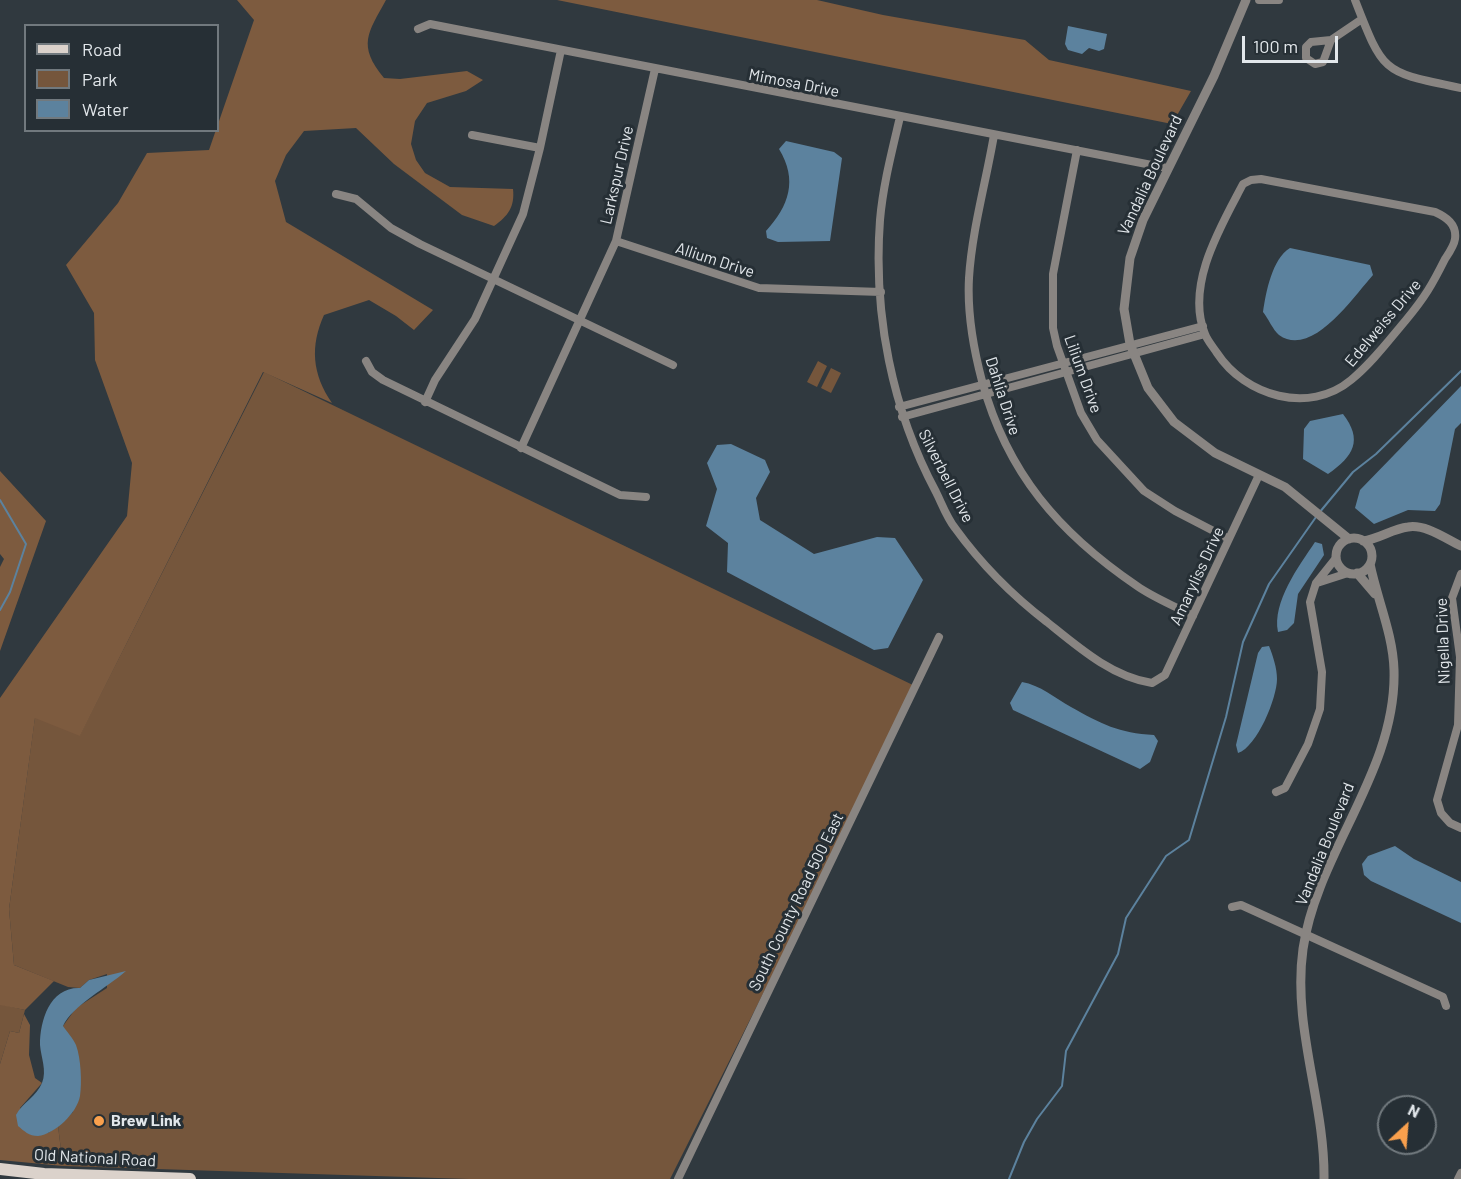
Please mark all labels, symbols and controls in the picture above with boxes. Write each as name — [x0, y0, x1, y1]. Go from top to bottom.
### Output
legend — [24, 24, 219, 132]
scale bar — [1245, 24, 1341, 62]
text: 100 m — [1253, 35, 1298, 57]
text: Road — [82, 38, 122, 60]
street label: Mimosa Drive — [747, 65, 841, 101]
text: Park — [82, 68, 117, 90]
text: Water — [82, 98, 129, 120]
street label: Vandalia Boulevard — [1114, 112, 1186, 238]
street label: Larkspur Drive — [596, 124, 638, 226]
street label: Allium Drive — [673, 238, 757, 282]
street label: Edelweiss Drive — [1341, 275, 1425, 371]
street label: Lilium Drive — [1060, 332, 1106, 416]
street label: Dahlia Drive — [981, 354, 1025, 438]
street label: Silverbell Drive — [914, 426, 978, 526]
street label: Amaryliss Drive — [1166, 524, 1228, 628]
street label: Nigella Drive — [1432, 598, 1454, 684]
street label: Vandalia Boulevard — [1292, 780, 1358, 908]
street label: South County Road 500 East — [744, 810, 848, 994]
north arrow — [1377, 1095, 1437, 1155]
text: N — [1405, 1099, 1423, 1121]
place label: Brew Link — [111, 1111, 181, 1131]
marker: Brew Link — [92, 1114, 106, 1128]
street label: Old National Road — [33, 1145, 157, 1171]

